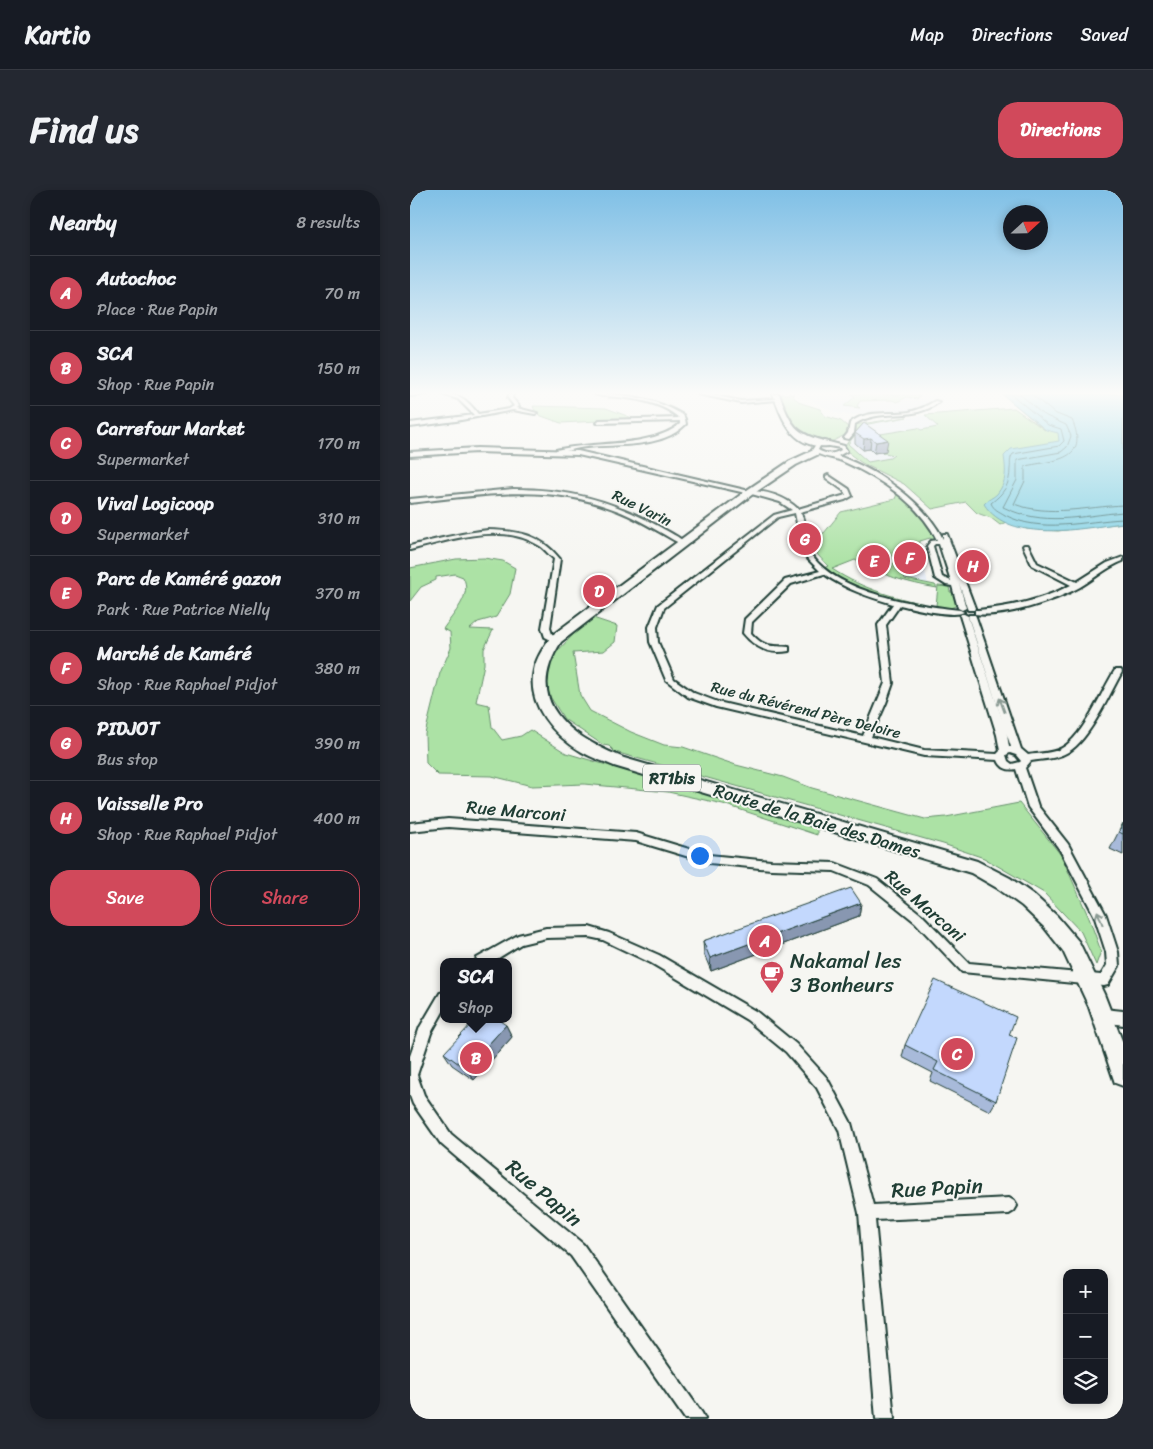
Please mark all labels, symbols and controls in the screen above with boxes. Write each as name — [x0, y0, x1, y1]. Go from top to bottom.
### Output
text: Kartio — [25, 14, 90, 56]
text: Map — [911, 19, 944, 51]
text: Directions — [972, 19, 1053, 51]
text: Saved — [1081, 19, 1128, 51]
text: Find us — [30, 99, 138, 161]
button: Directions — [998, 102, 1123, 158]
text: Nearby — [50, 204, 116, 242]
north arrow — [1003, 205, 1048, 250]
text: 8 results — [297, 208, 360, 237]
text: Autochoc — [97, 262, 176, 295]
text: A — [61, 279, 71, 308]
text: 70 m — [324, 279, 360, 308]
text: Place · Rue Papin — [97, 295, 218, 324]
text: SCA — [97, 337, 133, 370]
text: B — [61, 354, 71, 383]
text: 150 m — [317, 354, 360, 383]
text: Shop · Rue Papin — [97, 370, 214, 399]
text: Carrefour Market — [97, 412, 245, 445]
text: C — [61, 429, 71, 458]
text: 170 m — [317, 429, 360, 458]
text: Supermarket — [97, 445, 189, 474]
street label: Rue Varin — [608, 482, 676, 534]
text: Vival Logicoop — [97, 487, 214, 520]
text: D — [61, 504, 71, 533]
text: 310 m — [318, 504, 360, 533]
text: Supermarket — [97, 520, 189, 549]
pin: G — [789, 520, 821, 558]
pin: F — [894, 539, 926, 577]
pin: E — [858, 542, 890, 580]
pin: H — [957, 547, 989, 585]
text: Parc de Kaméré gazon — [97, 562, 281, 595]
pin: D — [583, 572, 615, 610]
text: E — [62, 579, 70, 608]
text: 370 m — [316, 579, 360, 608]
text: Park · Rue Patrice Nielly — [97, 595, 270, 624]
text: Marché de Kaméré — [97, 637, 252, 670]
text: F — [62, 654, 70, 683]
text: 380 m — [315, 654, 360, 683]
text: Shop · Rue Raphael Pidjot — [97, 670, 277, 699]
street label: Rue du Révérend Père Deloire — [708, 674, 904, 746]
one-way arrow — [997, 698, 1006, 713]
text: PIDJOT — [97, 712, 159, 745]
text: G — [61, 729, 71, 758]
text: 390 m — [315, 729, 360, 758]
text: Bus stop — [97, 745, 158, 774]
road number: RT1bis — [643, 764, 701, 792]
street label: Route de la Baie des Dames — [710, 774, 925, 868]
text: Vaisselle Pro — [97, 787, 203, 820]
street label: Rue Marconi — [465, 791, 568, 831]
text: H — [60, 804, 72, 833]
text: 400 m — [313, 804, 360, 833]
text: Shop · Rue Raphael Pidjot — [97, 820, 277, 849]
your location — [687, 843, 713, 869]
street label: Rue Marconi — [877, 861, 974, 951]
button: Save — [50, 870, 200, 926]
button: Share — [210, 870, 360, 926]
one-way arrow — [1095, 911, 1104, 926]
pin: A — [749, 922, 781, 960]
place label: Nakamal les 3 Bonheurs — [790, 942, 902, 1004]
popup — [440, 958, 512, 1023]
text: SCA — [458, 960, 494, 993]
cafe icon: Nakamal les 3 Bonheurs — [759, 960, 785, 994]
text: Shop — [458, 993, 493, 1022]
pin: C — [941, 1035, 973, 1073]
pin: B — [460, 1039, 492, 1077]
street label: Rue Papin — [497, 1149, 591, 1237]
street label: Rue Papin — [890, 1167, 984, 1209]
map controls — [1063, 1269, 1108, 1404]
button: + — [1063, 1269, 1108, 1314]
button: − — [1063, 1314, 1108, 1359]
button: layers — [1063, 1359, 1108, 1404]

